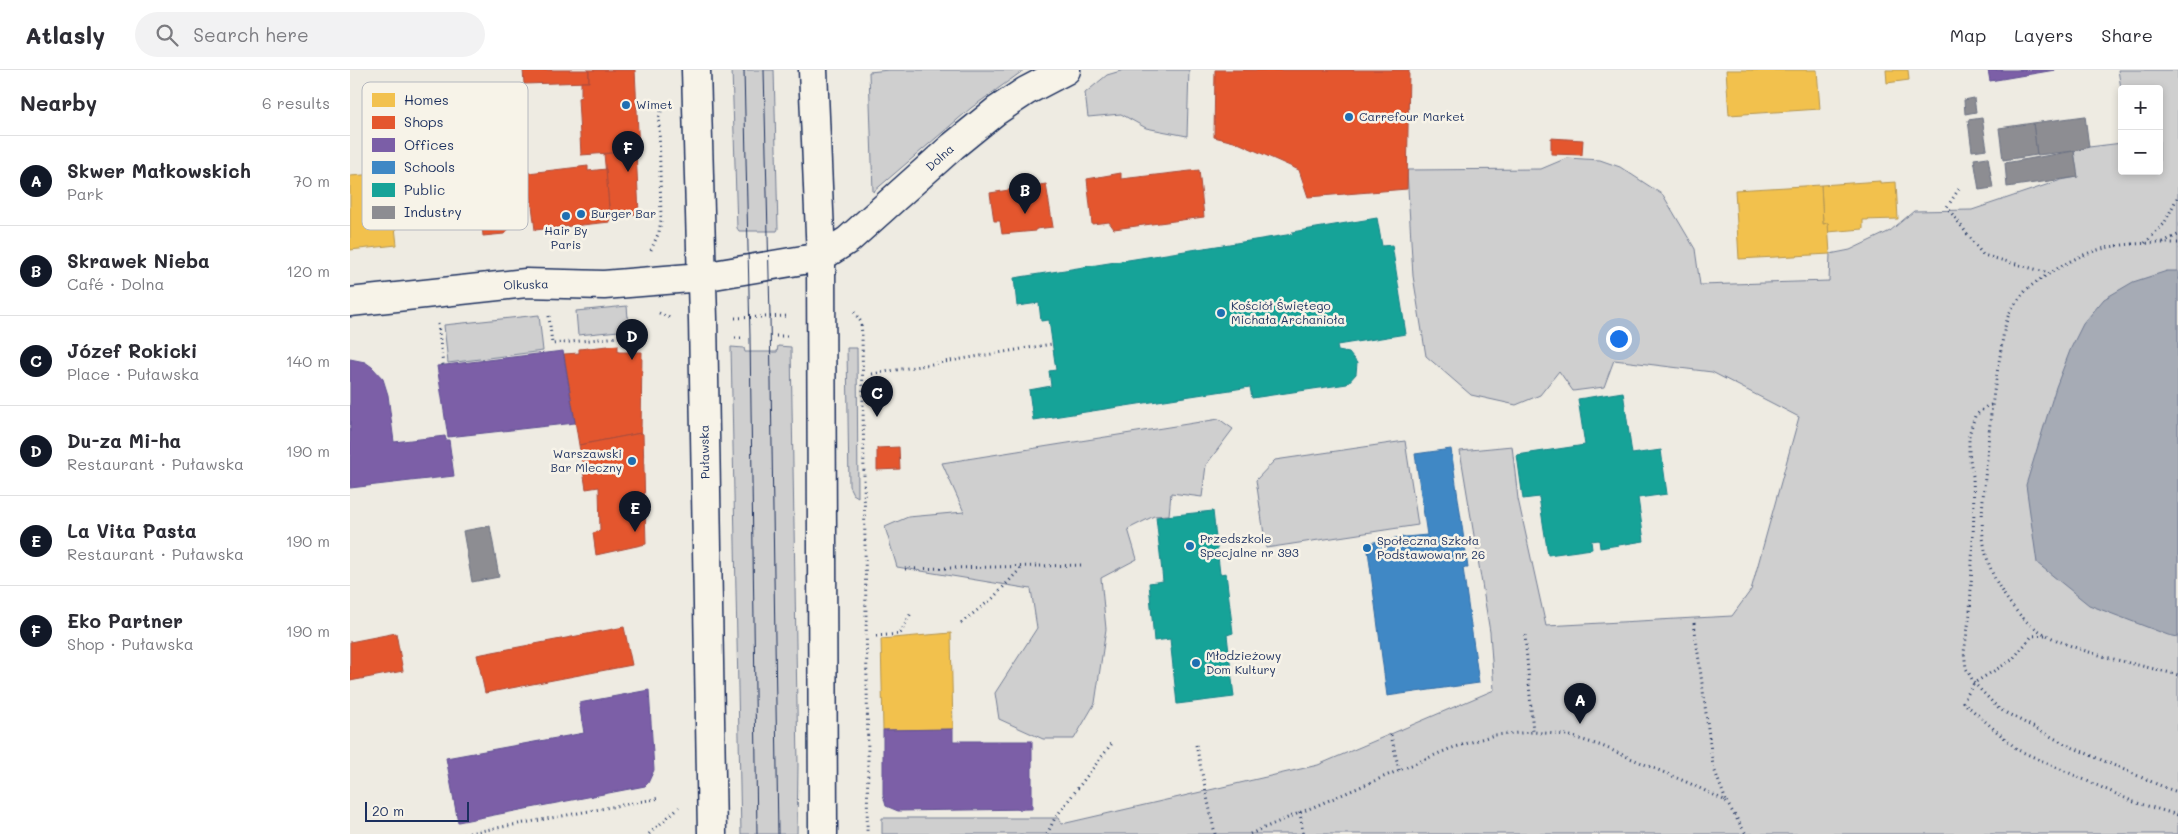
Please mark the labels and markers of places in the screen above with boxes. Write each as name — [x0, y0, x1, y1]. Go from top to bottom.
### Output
place label: Wimet — [636, 96, 672, 112]
marker: Wimet — [620, 99, 632, 111]
place label: Carrefour Market — [1359, 108, 1465, 124]
marker: Carrefour Market — [1343, 111, 1355, 123]
pin: F — [612, 131, 644, 172]
pin: B — [1009, 173, 1041, 214]
place label: Burger Bar — [591, 205, 656, 221]
marker: Burger Bar — [575, 208, 587, 220]
marker: Hair By Paris — [560, 210, 572, 222]
place label: Hair By Paris — [544, 222, 588, 252]
place label: Kościół Świętego Michała Archanioła — [1231, 297, 1345, 327]
marker: Kościół Świętego Michała Archanioła — [1215, 307, 1227, 319]
pin: D — [616, 319, 648, 360]
pin: C — [861, 376, 893, 417]
place label: Warszawski Bar Mleczny — [551, 445, 622, 475]
marker: Warszawski Bar Mleczny — [626, 455, 638, 467]
pin: E — [619, 491, 651, 532]
place label: Przedszkole Specjalne nr 393 — [1200, 530, 1299, 560]
place label: Społeczna Szkoła Podstawowa nr 26 — [1377, 532, 1485, 562]
marker: Przedszkole Specjalne nr 393 — [1184, 540, 1196, 552]
marker: Społeczna Szkoła Podstawowa nr 26 — [1361, 542, 1373, 554]
place label: Młodzieżowy Dom Kultury — [1206, 647, 1281, 677]
marker: Młodzieżowy Dom Kultury — [1190, 657, 1202, 669]
pin: A — [1564, 683, 1596, 724]

